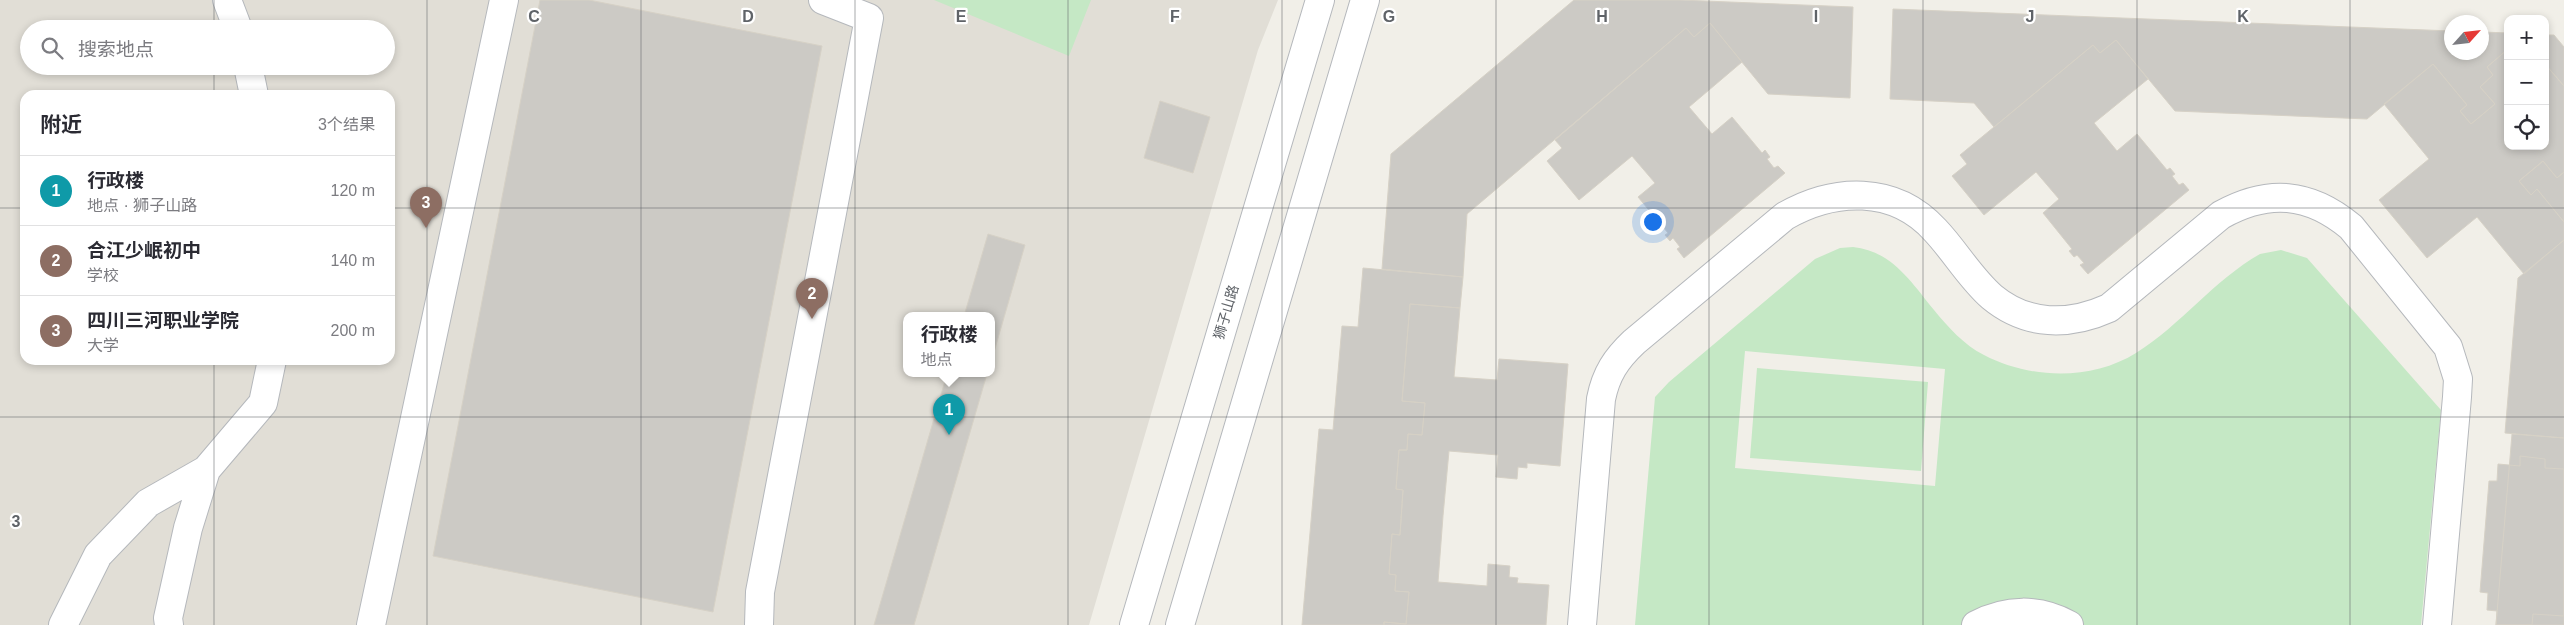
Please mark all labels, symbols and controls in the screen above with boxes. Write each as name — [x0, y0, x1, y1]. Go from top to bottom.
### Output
text: C — [528, 8, 540, 25]
text: D — [742, 8, 754, 25]
text: E — [956, 8, 967, 25]
text: F — [1170, 8, 1180, 25]
text: G — [1383, 8, 1395, 25]
text: H — [1596, 8, 1608, 25]
text: I — [1814, 8, 1818, 25]
text: J — [2026, 8, 2034, 25]
text: K — [2237, 8, 2249, 25]
north arrow — [2444, 15, 2489, 60]
map controls — [2504, 15, 2549, 150]
button: + — [2504, 15, 2549, 60]
search box — [20, 20, 395, 75]
icon: search — [38, 34, 66, 62]
text: 搜索地点 — [78, 39, 154, 60]
button: − — [2504, 60, 2549, 105]
button: locate — [2504, 105, 2549, 150]
text: 附近 — [40, 113, 82, 136]
text: 3个结果 — [318, 116, 375, 133]
text: 行政楼 — [87, 170, 144, 191]
text: 1 — [52, 182, 60, 199]
text: 120 m — [331, 182, 375, 199]
pin: 3 — [410, 187, 442, 228]
text: 地点 · 狮子山路 — [87, 197, 197, 214]
your location — [1640, 209, 1666, 235]
text: 合江少岷初中 — [87, 240, 201, 261]
text: 2 — [52, 252, 60, 269]
text: 140 m — [331, 252, 375, 269]
text: 学校 — [87, 267, 119, 284]
pin: 2 — [796, 278, 828, 319]
street label: 狮子山路 — [1211, 283, 1241, 341]
text: 四川三河职业学院 — [87, 310, 239, 331]
popup — [903, 312, 995, 377]
text: 3 — [52, 322, 60, 339]
text: 200 m — [331, 322, 375, 339]
text: 行政楼 — [920, 324, 978, 345]
text: 大学 — [87, 337, 119, 354]
text: 地点 — [920, 351, 953, 368]
pin: 1 — [933, 394, 965, 435]
text: 3 — [12, 513, 21, 530]

